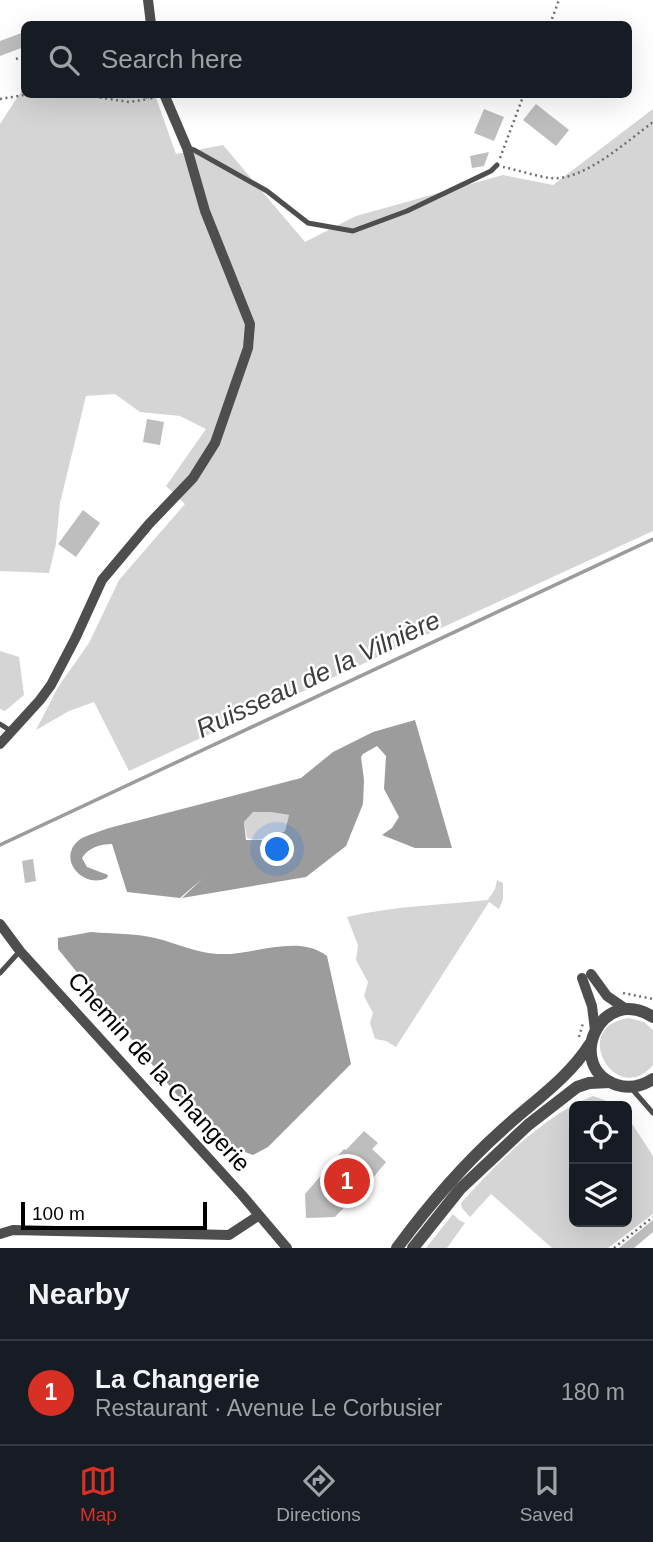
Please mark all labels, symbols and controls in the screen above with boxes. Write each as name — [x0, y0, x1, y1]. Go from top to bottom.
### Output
search box — [21, 21, 632, 98]
icon: search — [45, 41, 83, 79]
text: Search here — [101, 44, 243, 74]
water label: Ruisseau de la Vilnière — [191, 604, 445, 744]
your location — [260, 832, 294, 866]
street label: Chemin de la Changerie — [63, 966, 256, 1177]
map controls — [569, 1101, 632, 1227]
button: locate — [569, 1101, 632, 1164]
pin: 1 — [324, 1155, 370, 1207]
button: layers — [569, 1164, 632, 1227]
scale bar — [21, 1199, 206, 1231]
text: 100 m — [32, 1203, 85, 1224]
text: Nearby — [28, 1277, 130, 1310]
text: La Changerie — [95, 1364, 260, 1394]
text: 1 — [45, 1379, 57, 1405]
text: 180 m — [561, 1379, 625, 1405]
text: Restaurant · Avenue Le Corbusier — [95, 1395, 442, 1421]
tab: Map — [79, 1462, 117, 1526]
tab: Directions — [276, 1462, 361, 1526]
tab: Saved — [520, 1462, 574, 1526]

